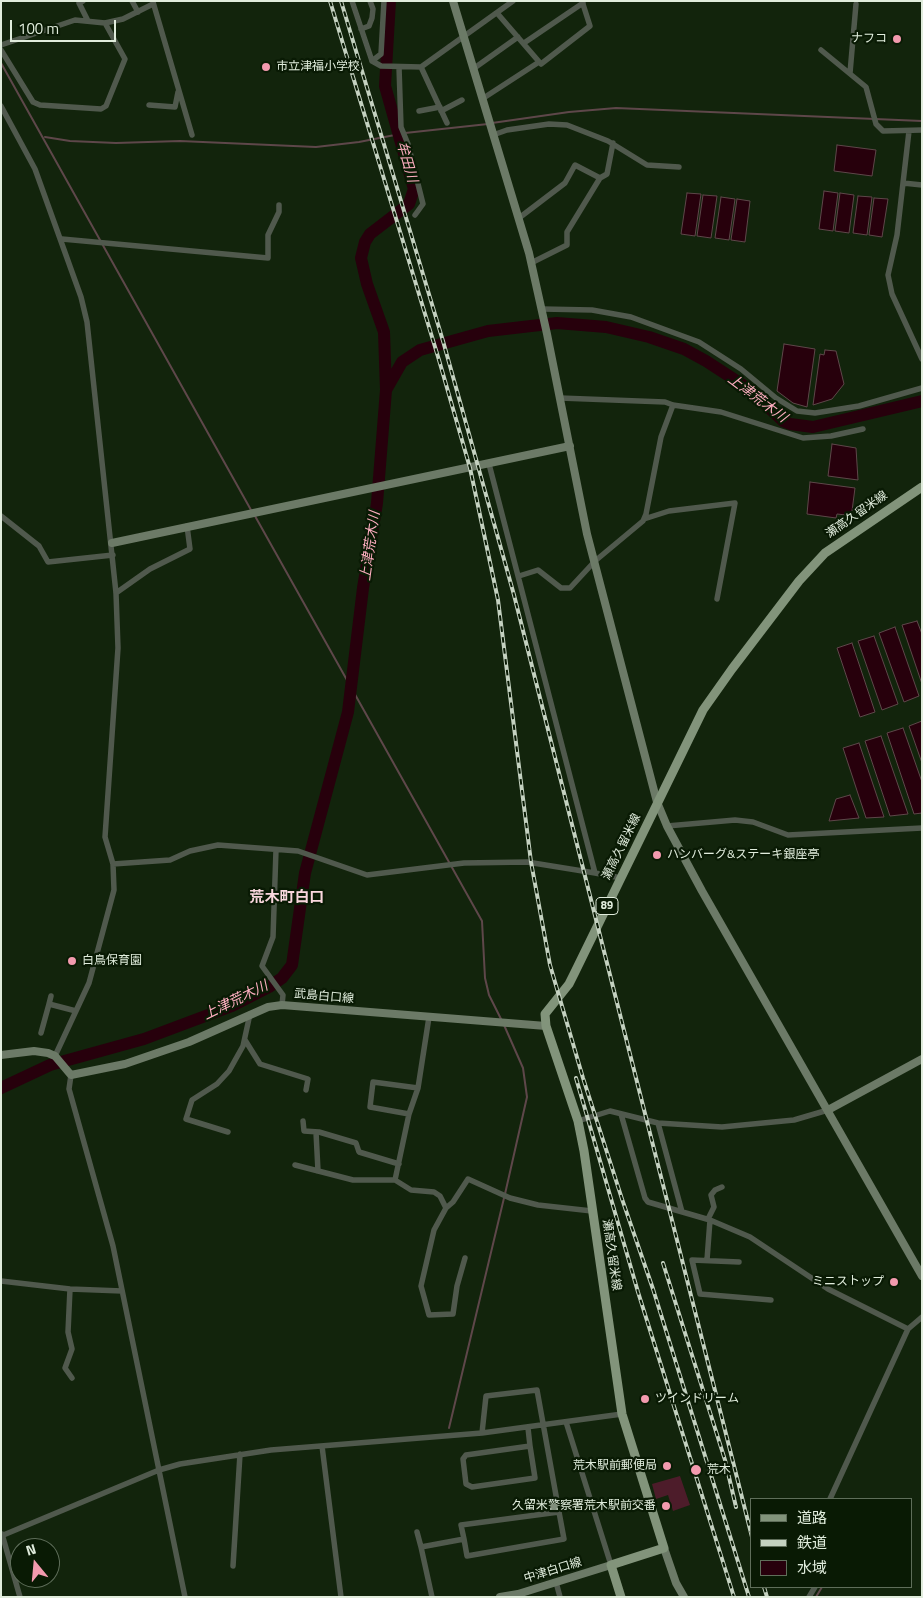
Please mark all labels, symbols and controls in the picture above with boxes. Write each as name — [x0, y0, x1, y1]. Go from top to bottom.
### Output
scale bar — [12, 10, 119, 42]
text: 100 m — [18, 17, 59, 40]
place label: ナフコ — [851, 32, 887, 46]
marker: ナフコ — [891, 33, 903, 45]
place label: 市立津福小学校 — [276, 60, 360, 74]
marker: 市立津福小学校 — [260, 61, 272, 73]
water label: 牟田川 — [392, 139, 420, 185]
water label: 上津荒木川 — [724, 371, 790, 427]
street label: 瀬高久留米線 — [823, 488, 891, 542]
water label: 上津荒木川 — [358, 510, 384, 582]
street label: 瀬高久留米線 — [600, 811, 644, 883]
place label: ハンバーグ&ステーキ銀座亭 — [667, 848, 819, 862]
marker: ハンバーグ&ステーキ銀座亭 — [651, 849, 663, 861]
district label: 荒木町白口 — [250, 889, 324, 907]
road number: 89 — [596, 898, 618, 914]
place label: 白鳥保育園 — [82, 954, 142, 968]
marker: 白鳥保育園 — [66, 955, 78, 967]
water label: 上津荒木川 — [201, 978, 271, 1024]
street label: 武島白口線 — [293, 987, 355, 1007]
street label: 瀬高久留米線 — [599, 1218, 623, 1292]
place label: ミニストップ — [812, 1275, 884, 1289]
marker: ミニストップ — [888, 1276, 900, 1288]
place label: ツインドリーム — [655, 1392, 739, 1406]
marker: ツインドリーム — [639, 1393, 651, 1405]
place label: 荒木駅前郵便局 — [573, 1459, 657, 1473]
marker: 荒木駅前郵便局 — [661, 1460, 673, 1472]
marker: 荒木 — [689, 1463, 703, 1477]
place label: 荒木 — [707, 1463, 731, 1477]
legend — [750, 1498, 913, 1588]
place label: 久留米警察署荒木駅前交番 — [512, 1499, 656, 1513]
marker: 久留米警察署荒木駅前交番 — [660, 1500, 672, 1512]
text: 道路 — [797, 1506, 827, 1529]
text: 鉄道 — [797, 1531, 827, 1554]
north arrow — [10, 1538, 60, 1588]
text: N — [23, 1538, 38, 1561]
street label: 中津白口線 — [522, 1555, 584, 1587]
text: 水域 — [797, 1556, 827, 1579]

